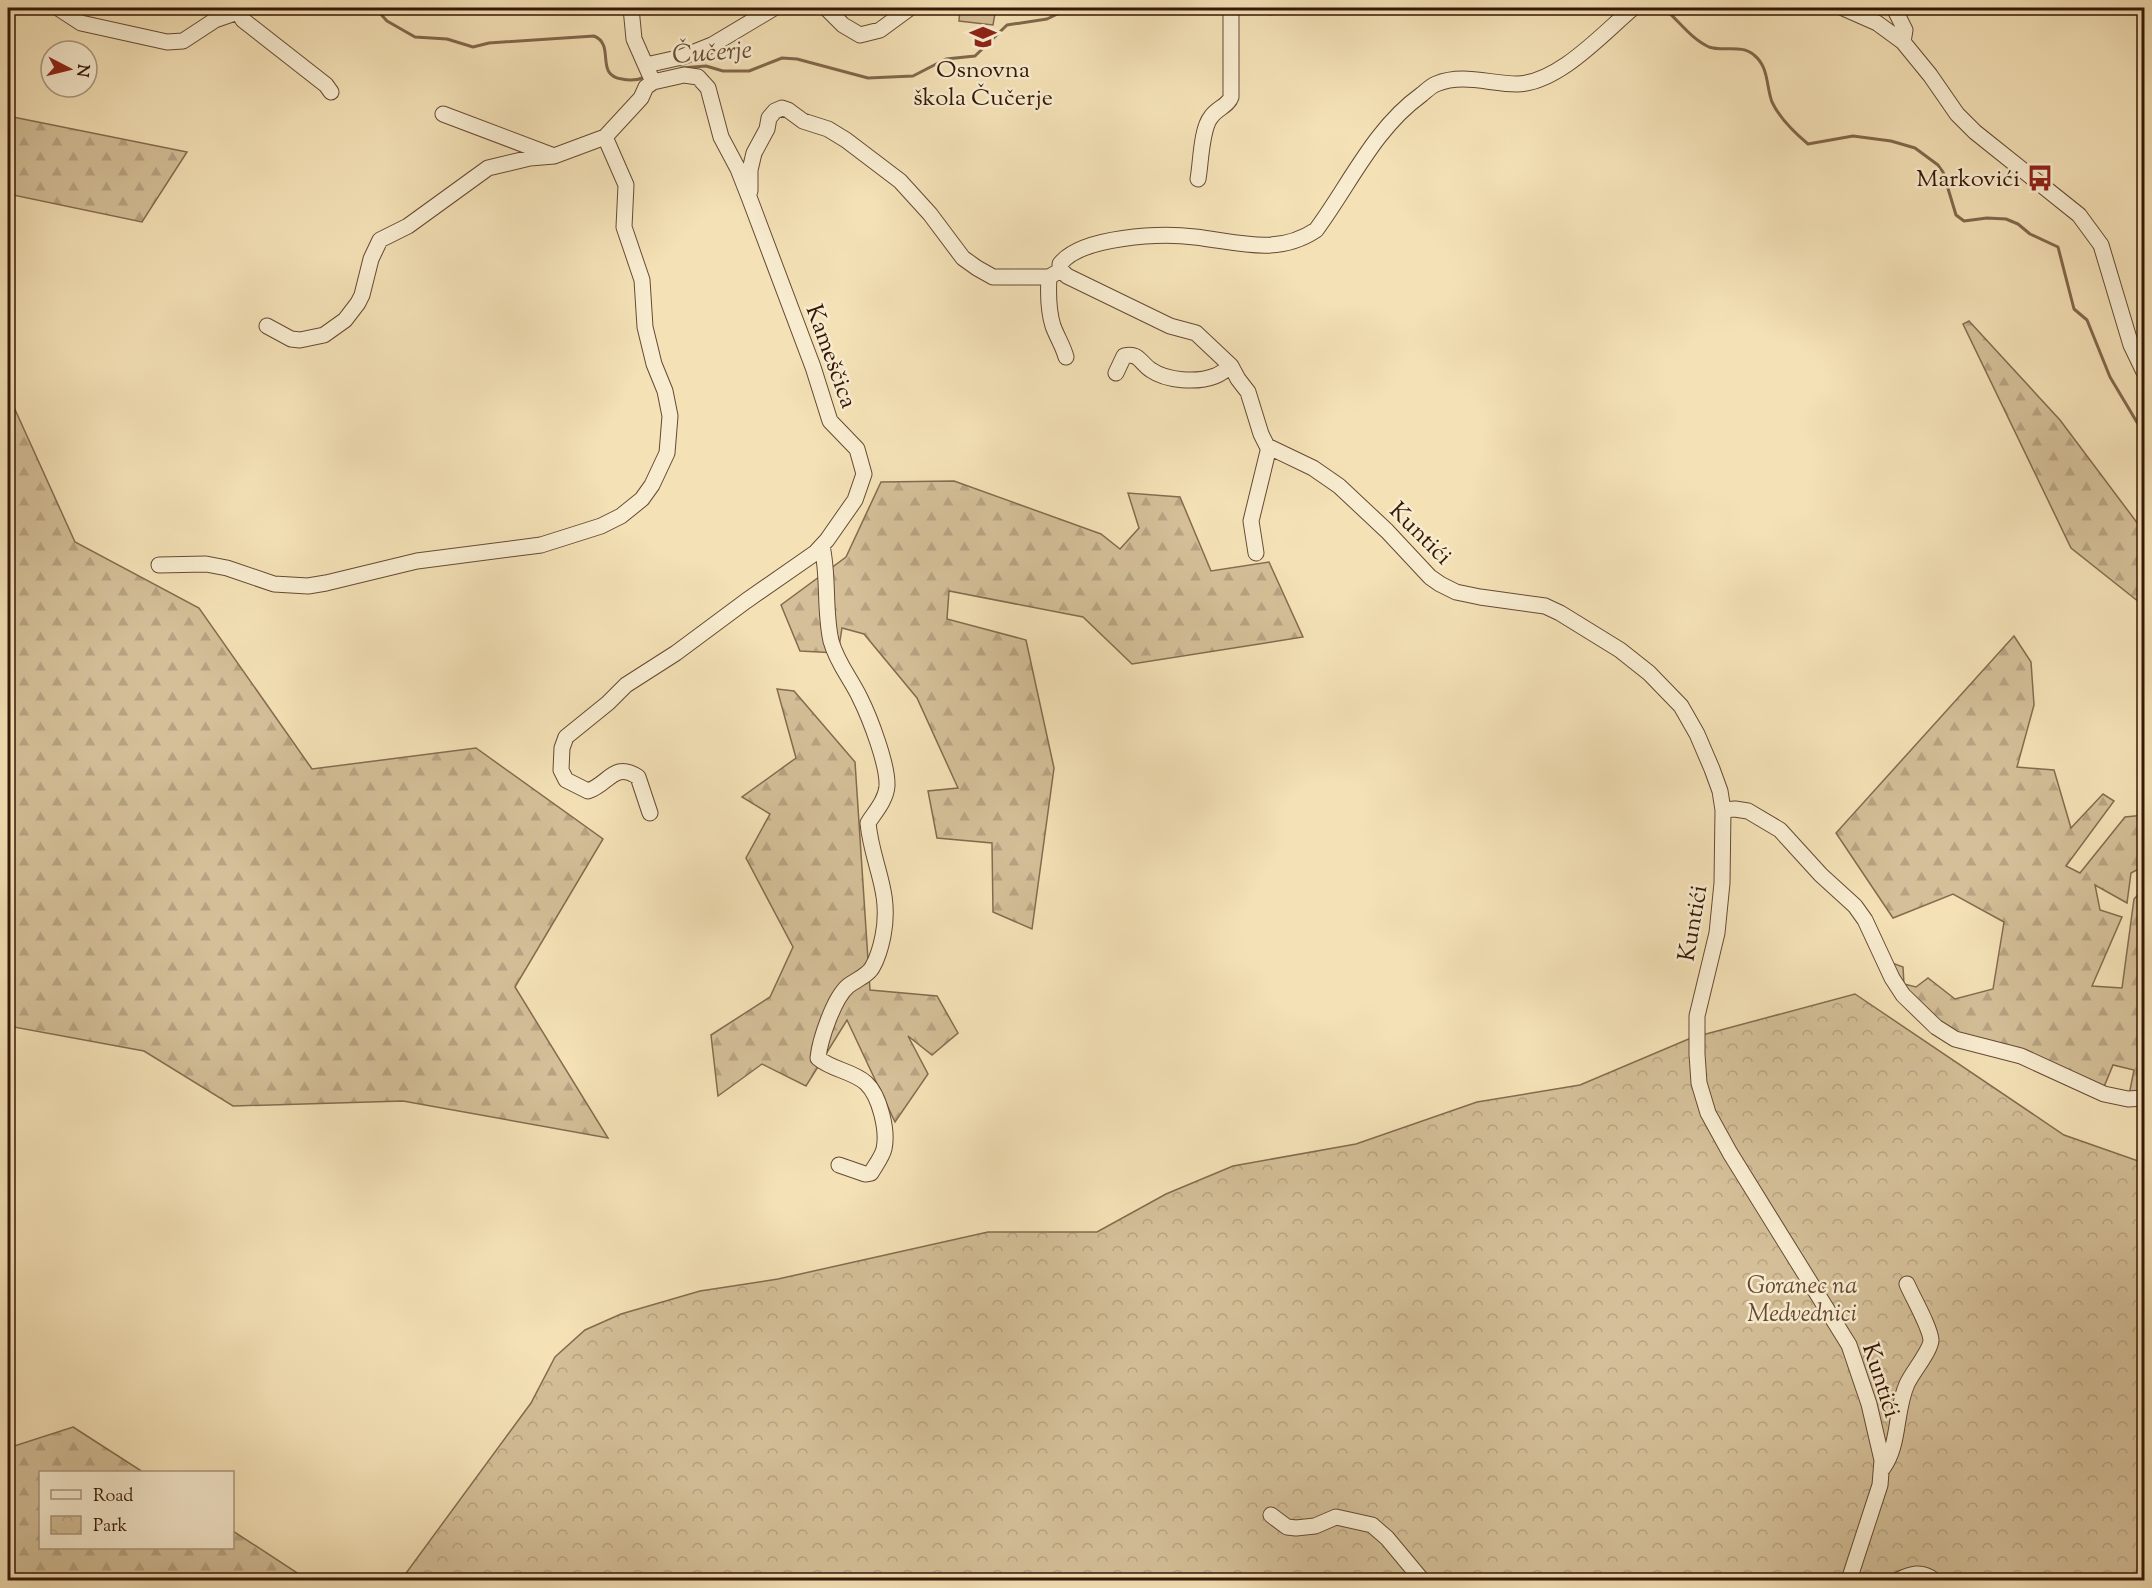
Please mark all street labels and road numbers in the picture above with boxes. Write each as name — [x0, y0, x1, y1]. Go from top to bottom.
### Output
street label: Kameščica — [796, 300, 865, 413]
street label: Kuntići — [1380, 495, 1459, 574]
street label: Kuntići — [1671, 882, 1717, 964]
street label: Kuntići — [1852, 1339, 1908, 1423]

